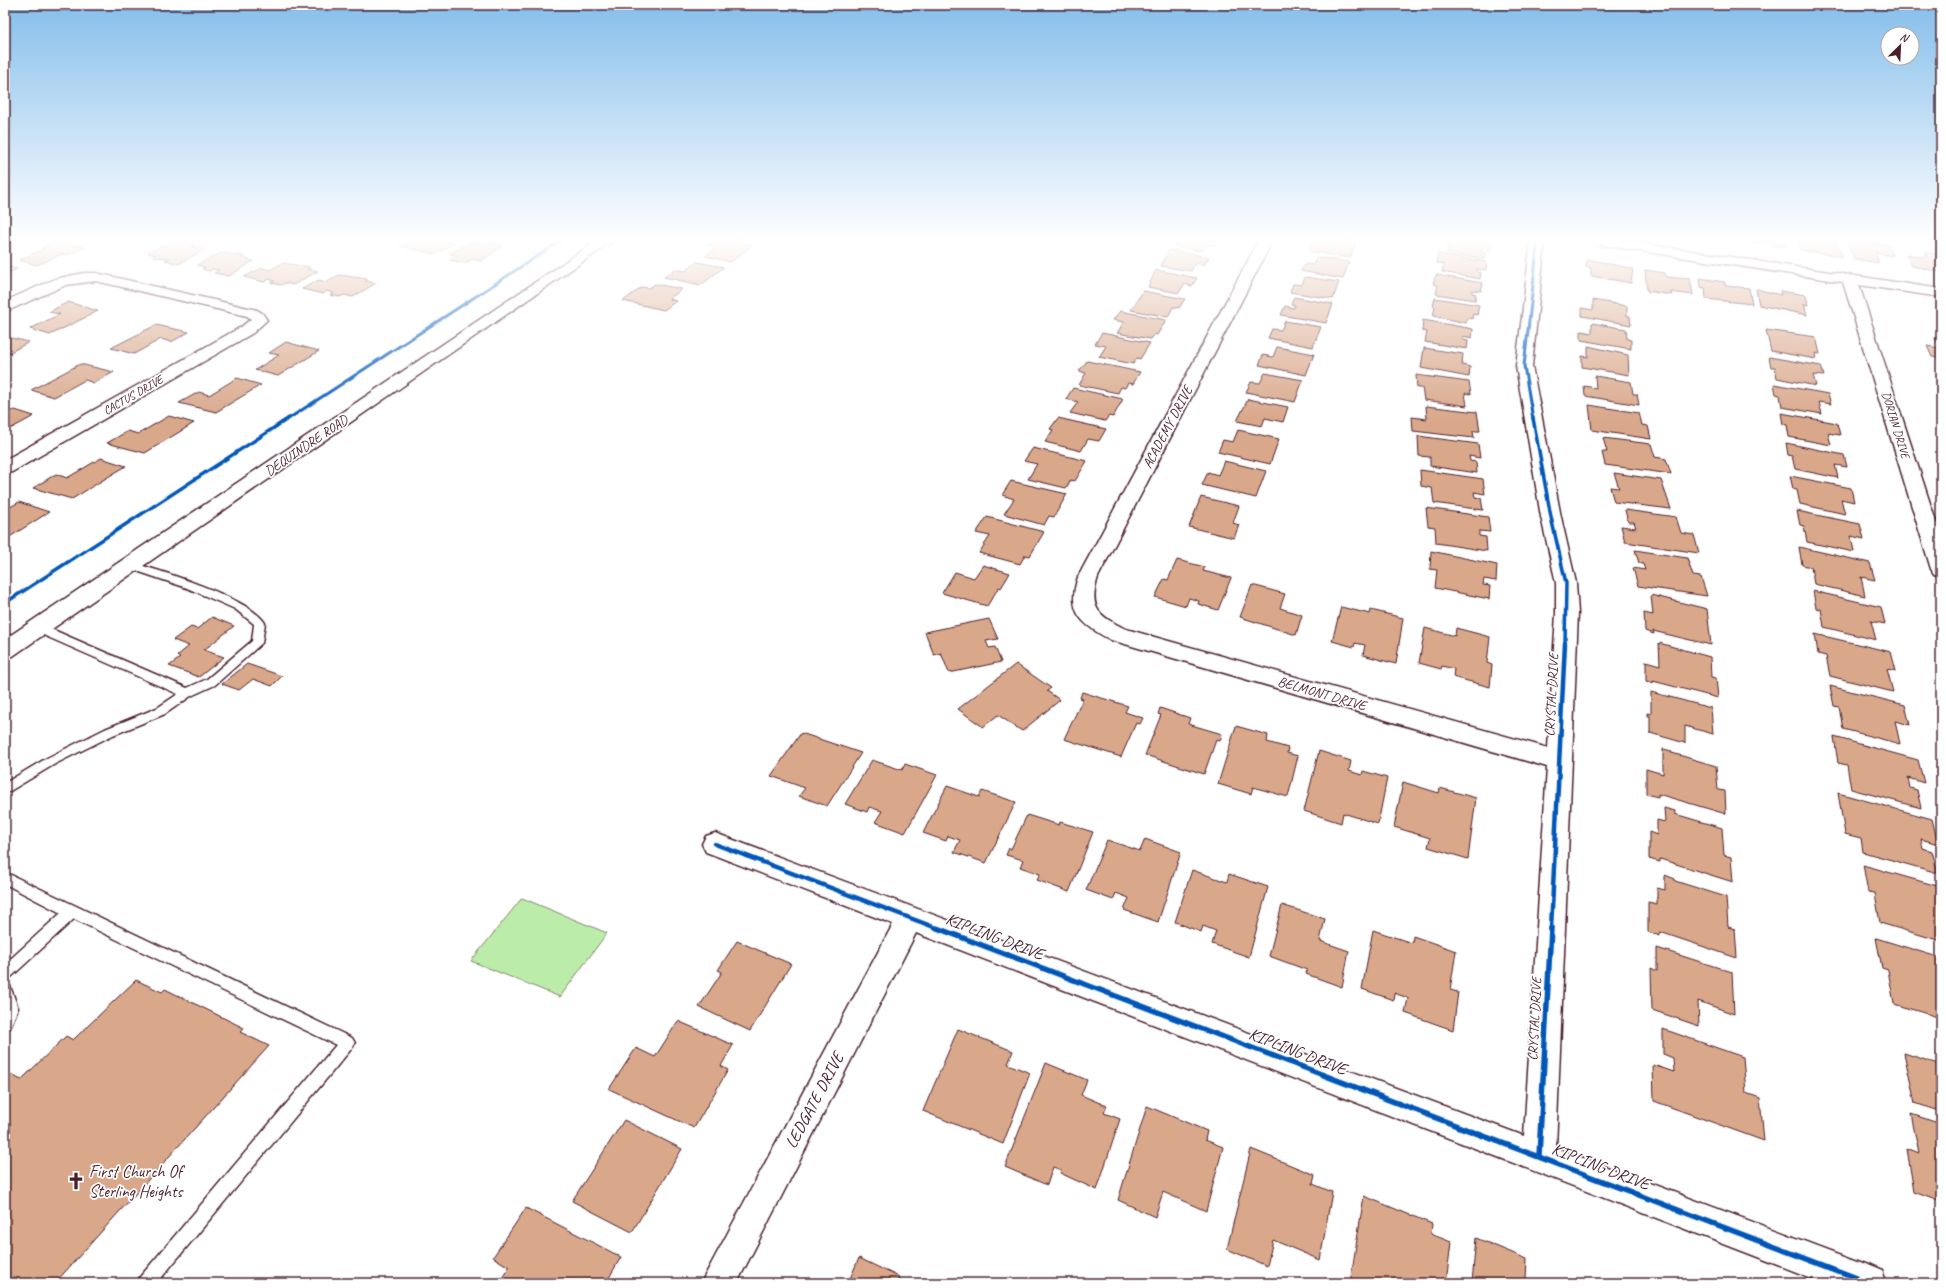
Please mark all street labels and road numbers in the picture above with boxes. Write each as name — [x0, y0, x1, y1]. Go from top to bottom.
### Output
street label: CACTUS DRIVE — [100, 371, 167, 419]
street label: ACADEMY DRIVE — [1139, 381, 1197, 471]
street label: DORIAN DRIVE — [1878, 390, 1914, 462]
street label: DEQUINDRE ROAD — [262, 410, 353, 479]
street label: CRYSTAL DRIVE — [1541, 651, 1562, 737]
street label: BELMONT DRIVE — [1276, 673, 1369, 715]
street label: KIPLING DRIVE — [943, 908, 1049, 965]
street label: CRYSTAL DRIVE — [1524, 975, 1545, 1061]
street label: KIPLING DRIVE — [1246, 1023, 1352, 1080]
street label: LEDGATE DRIVE — [780, 1047, 850, 1152]
street label: KIPLING DRIVE — [1549, 1138, 1655, 1195]

